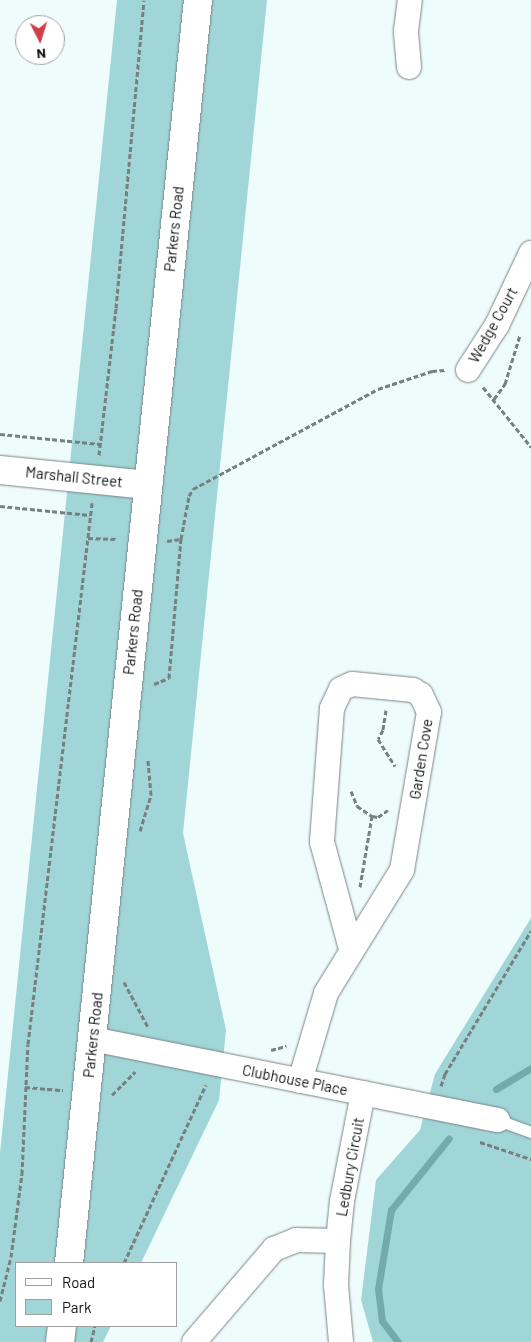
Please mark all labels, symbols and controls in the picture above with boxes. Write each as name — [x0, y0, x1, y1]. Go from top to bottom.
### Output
north arrow — [15, 15, 65, 65]
text: N — [36, 46, 47, 63]
street label: Parkers Road — [161, 185, 187, 273]
street label: Wedge Court — [465, 284, 521, 366]
street label: Marshall Street — [25, 463, 123, 491]
street label: Parkers Road — [120, 588, 146, 676]
street label: Garden Cove — [406, 717, 436, 801]
street label: Parkers Road — [80, 991, 106, 1079]
street label: Clubhouse Place — [241, 1061, 349, 1099]
street label: Ledbury Circuit — [332, 1116, 368, 1218]
legend — [15, 1262, 178, 1327]
text: Road — [62, 1273, 95, 1291]
text: Park — [62, 1298, 91, 1316]

